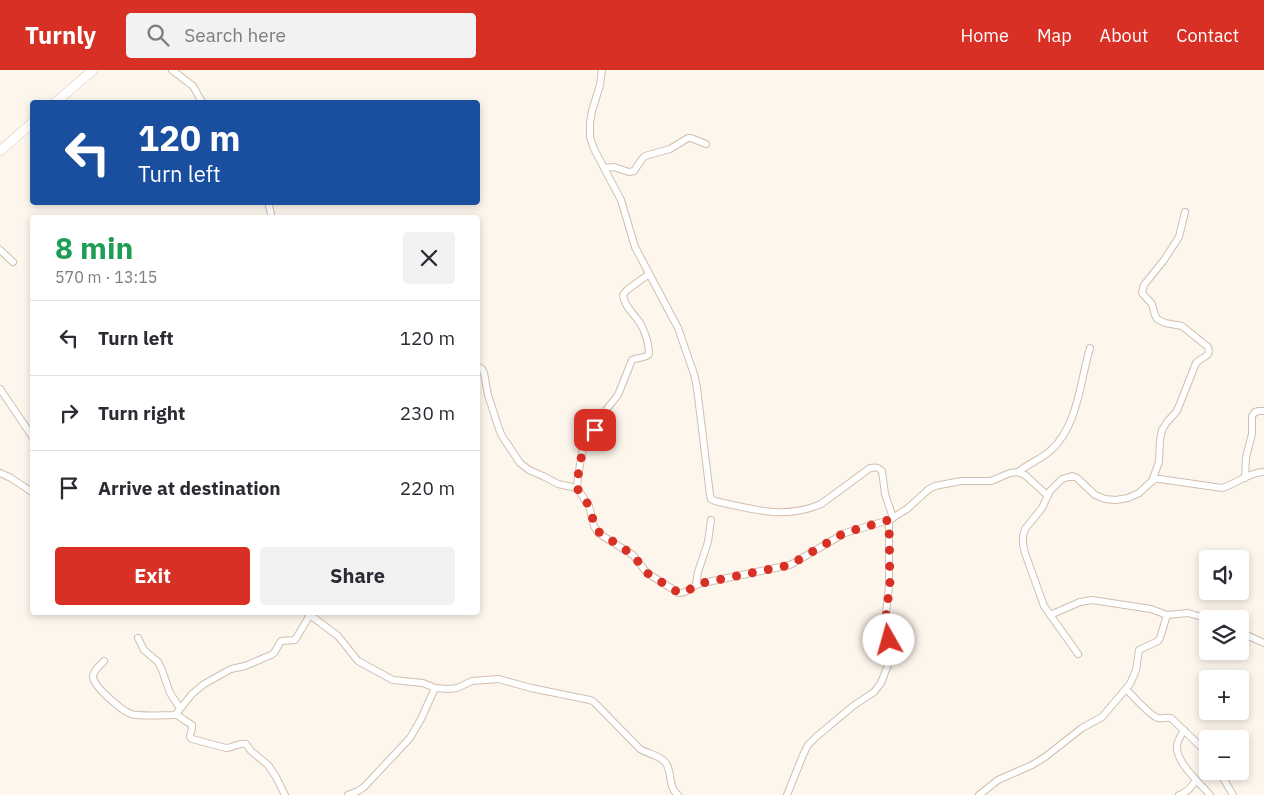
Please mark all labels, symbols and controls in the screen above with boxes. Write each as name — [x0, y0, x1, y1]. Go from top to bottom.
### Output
search box — [126, 13, 476, 58]
text: Turnly — [25, 19, 96, 51]
icon: search — [144, 21, 172, 49]
text: Search here — [184, 23, 286, 47]
text: Home — [961, 24, 1009, 47]
text: Map — [1037, 24, 1072, 47]
text: About — [1100, 24, 1148, 47]
text: Contact — [1176, 24, 1239, 47]
text: 120 m — [138, 115, 241, 161]
icon: left — [55, 120, 120, 185]
text: Turn left — [138, 159, 221, 188]
text: 8 min — [55, 228, 133, 267]
button: close — [403, 232, 455, 284]
text: 570 m · 13:15 — [55, 267, 157, 287]
icon: left — [55, 324, 83, 352]
text: Turn left — [98, 326, 174, 350]
text: 120 m — [400, 326, 455, 350]
icon: right — [55, 399, 83, 427]
text: Turn right — [98, 401, 185, 425]
text: 230 m — [400, 401, 455, 425]
pin — [574, 409, 616, 451]
icon: arrive — [581, 416, 609, 444]
icon: arrive — [55, 474, 83, 502]
text: Arrive at destination — [98, 476, 281, 500]
text: 220 m — [400, 476, 455, 500]
button: Exit — [55, 547, 250, 605]
button: Share — [260, 547, 455, 605]
map controls — [1199, 550, 1249, 780]
button: sound — [1199, 550, 1249, 600]
button: layers — [1199, 610, 1249, 660]
position arrow — [862, 613, 914, 665]
button: + — [1199, 670, 1249, 720]
button: − — [1199, 730, 1249, 780]

